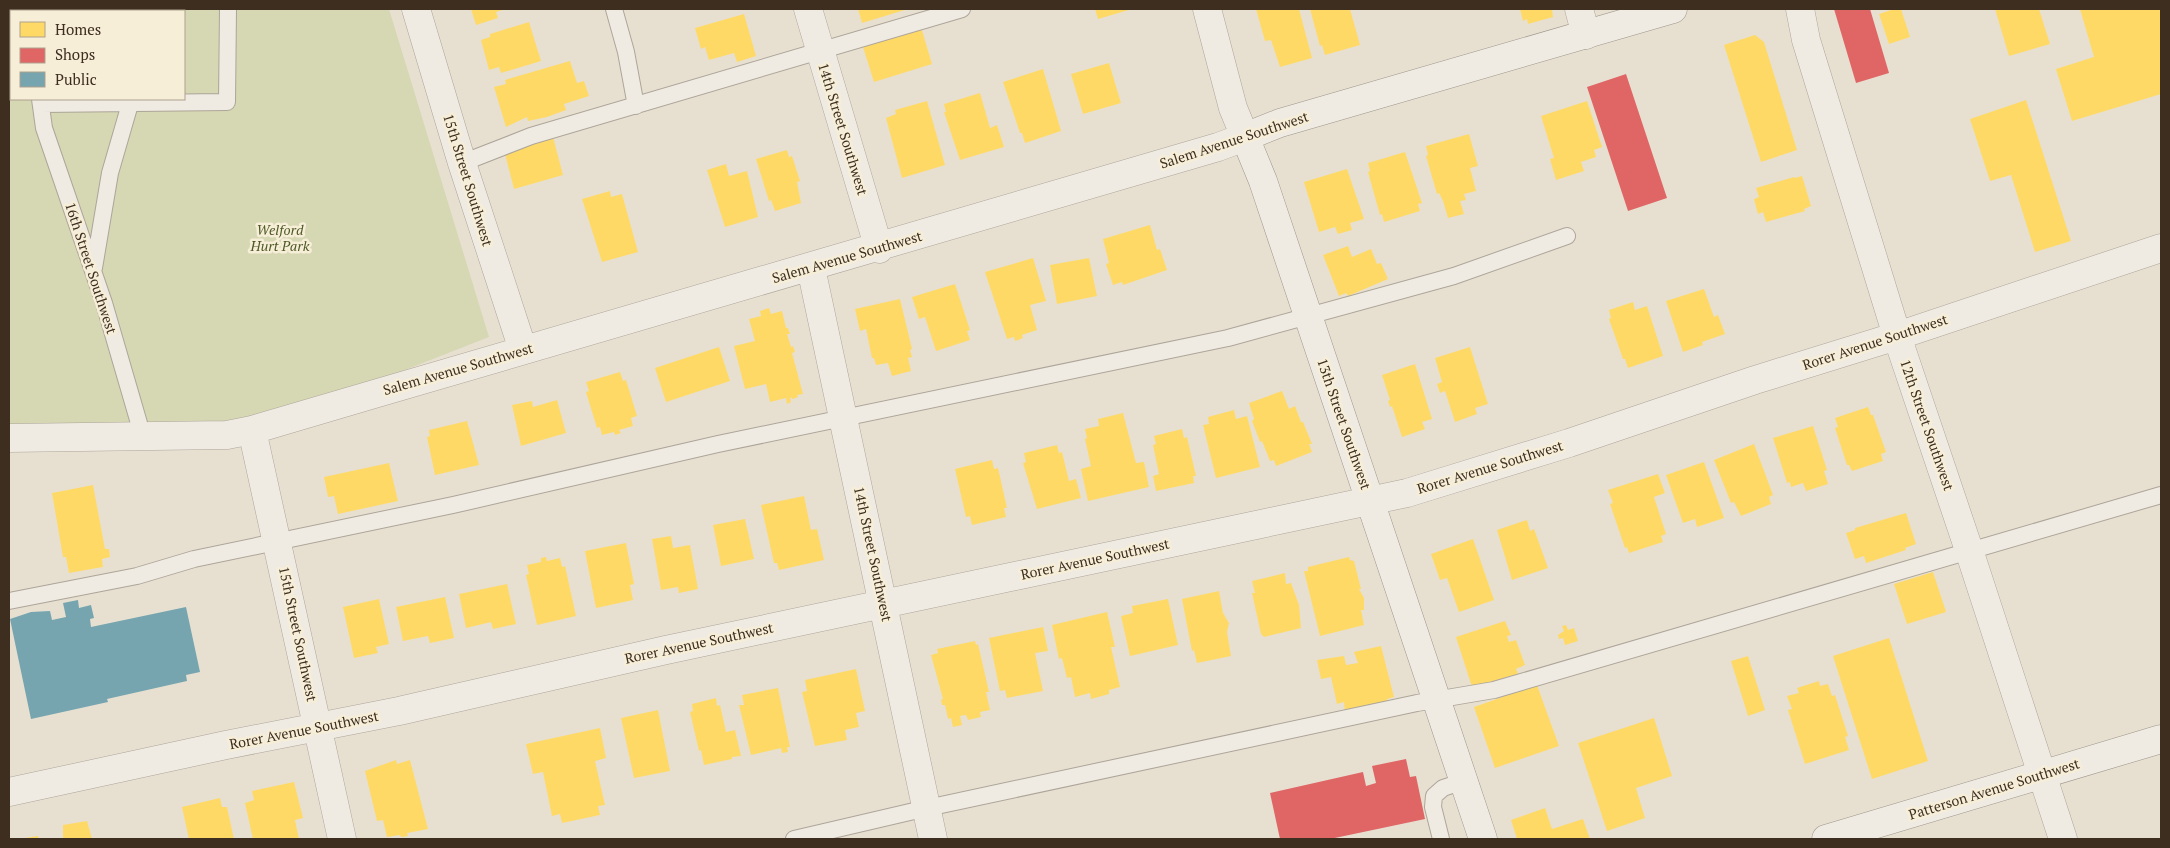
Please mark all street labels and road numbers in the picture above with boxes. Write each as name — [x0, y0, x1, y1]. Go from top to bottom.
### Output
street label: 14th Street Southwest — [814, 60, 873, 198]
street label: Salem Avenue Southwest — [1157, 106, 1311, 173]
street label: 15th Street Southwest — [439, 111, 498, 249]
street label: 16th Street Southwest — [61, 200, 122, 337]
street label: Salem Avenue Southwest — [770, 226, 925, 287]
street label: Rorer Avenue Southwest — [1800, 309, 1951, 374]
street label: Salem Avenue Southwest — [381, 338, 536, 399]
street label: 13th Street Southwest — [1313, 356, 1376, 493]
street label: 12th Street Southwest — [1896, 357, 1959, 494]
street label: Rorer Avenue Southwest — [1415, 435, 1566, 498]
street label: 14th Street Southwest — [850, 485, 897, 624]
street label: Rorer Avenue Southwest — [1019, 533, 1172, 584]
street label: 15th Street Southwest — [275, 565, 322, 704]
street label: Rorer Avenue Southwest — [623, 617, 776, 668]
street label: Rorer Avenue Southwest — [228, 706, 381, 753]
street label: Patterson Avenue Southwest — [1906, 753, 2082, 824]

